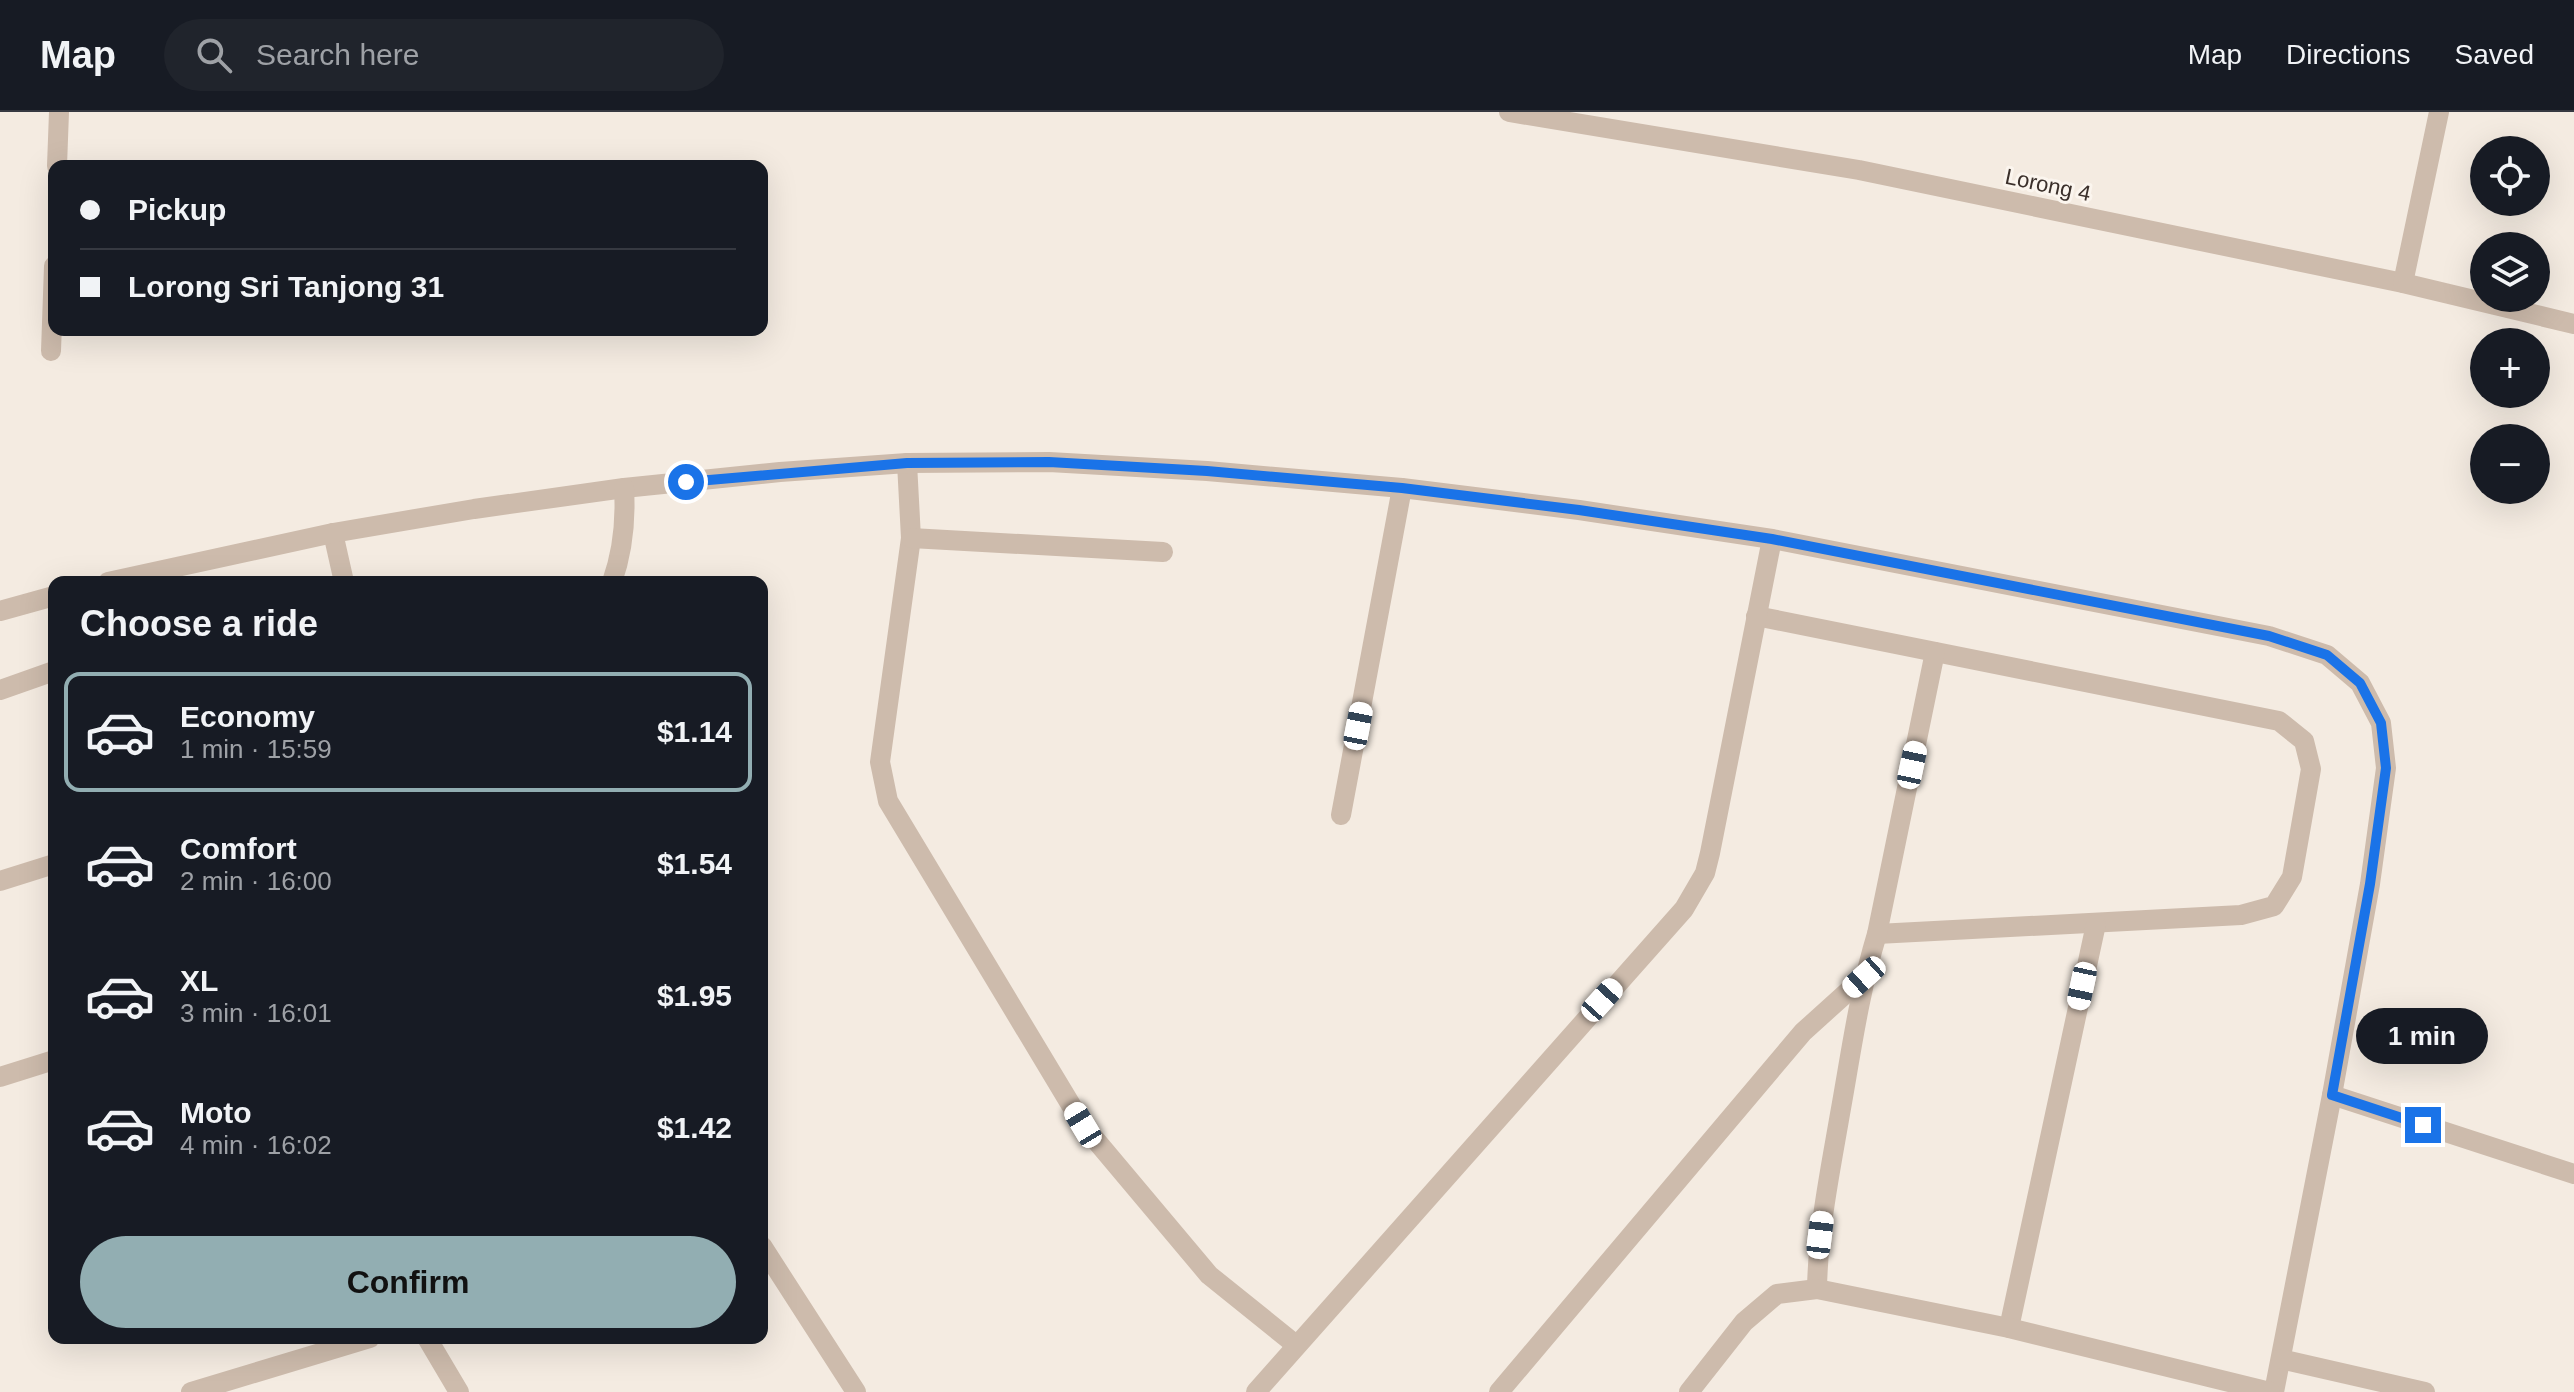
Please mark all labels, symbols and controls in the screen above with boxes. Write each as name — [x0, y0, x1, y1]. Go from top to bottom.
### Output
search box — [164, 19, 724, 91]
icon: search — [192, 33, 236, 77]
text: Map — [40, 34, 116, 76]
text: Search here — [256, 38, 419, 71]
text: Map — [2188, 39, 2242, 70]
text: Directions — [2286, 39, 2411, 70]
text: Saved — [2455, 39, 2534, 70]
map controls — [2470, 136, 2550, 504]
button: locate — [2470, 136, 2550, 216]
street label: Lorong 4 — [2003, 164, 2093, 206]
text: Pickup — [128, 193, 226, 226]
button: layers — [2470, 232, 2550, 312]
text: Lorong Sri Tanjong 31 — [128, 270, 444, 303]
button: + — [2470, 328, 2550, 408]
button: − — [2470, 424, 2550, 504]
route start — [668, 464, 704, 500]
text: Choose a ride — [80, 603, 318, 644]
icon: car — [84, 696, 156, 768]
text: Economy — [180, 700, 315, 733]
car — [1342, 700, 1374, 752]
text: $1.14 — [657, 715, 732, 748]
text: 1 min · 15:59 — [180, 734, 332, 764]
car — [1895, 739, 1929, 791]
icon: car — [84, 828, 156, 900]
text: Comfort — [180, 832, 297, 865]
text: $1.54 — [657, 847, 732, 880]
text: 2 min · 16:00 — [180, 866, 332, 896]
car — [1838, 952, 1890, 1002]
icon: car — [84, 960, 156, 1032]
car — [2065, 960, 2099, 1012]
text: XL — [180, 964, 218, 997]
car — [1577, 974, 1627, 1026]
text: $1.95 — [657, 979, 732, 1012]
text: 3 min · 16:01 — [180, 998, 332, 1028]
callout: 1 min — [2357, 1009, 2489, 1065]
text: 1 min — [2388, 1021, 2456, 1051]
icon: car — [84, 1092, 156, 1164]
text: Moto — [180, 1096, 252, 1129]
car — [1060, 1098, 1106, 1152]
route end — [2405, 1107, 2441, 1143]
text: $1.42 — [657, 1111, 732, 1144]
text: 4 min · 16:02 — [180, 1130, 332, 1160]
car — [1805, 1210, 1835, 1260]
button: Confirm — [80, 1236, 736, 1328]

